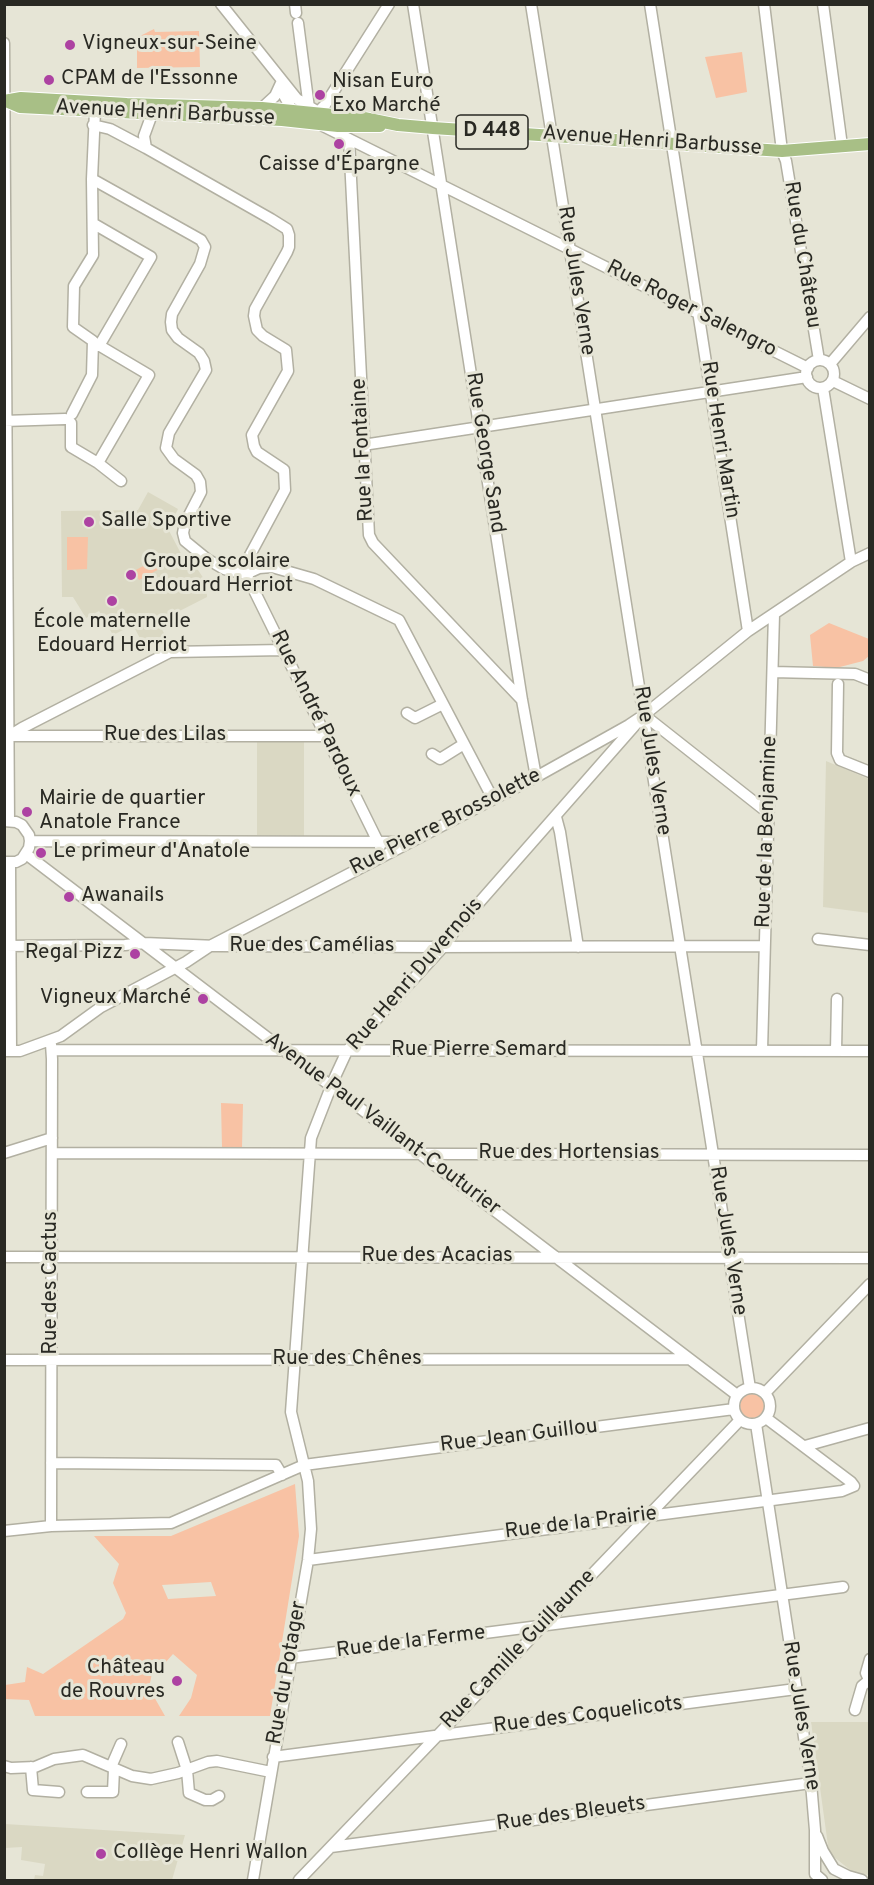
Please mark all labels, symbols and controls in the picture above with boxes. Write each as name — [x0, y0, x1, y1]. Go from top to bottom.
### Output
place label: Vigneux-sur-Seine — [82, 32, 257, 58]
marker: Vigneux-sur-Seine — [63, 38, 77, 52]
place label: CPAM de l'Essonne — [61, 67, 238, 93]
place label: Nisan Euro Exo Marché — [332, 70, 441, 120]
marker: CPAM de l'Essonne — [42, 73, 56, 87]
marker: Nisan Euro Exo Marché — [313, 88, 327, 102]
street label: Avenue Henri Barbusse — [55, 96, 275, 132]
road number: D 448 — [456, 115, 528, 149]
street label: Avenue Henri Barbusse — [542, 122, 762, 162]
marker: Caisse d'Épargne — [332, 137, 346, 151]
place label: Caisse d'Épargne — [259, 153, 419, 179]
street label: Rue du Château — [777, 180, 825, 330]
street label: Rue Jules Verne — [551, 204, 599, 358]
street label: Rue Roger Salengro — [602, 256, 780, 364]
street label: Rue Henri Martin — [694, 360, 744, 520]
street label: Rue George Sand — [459, 371, 509, 535]
street label: Rue la Fontaine — [348, 378, 380, 522]
place label: Salle Sportive — [101, 509, 232, 535]
marker: Salle Sportive — [82, 515, 96, 529]
place label: Groupe scolaire Edouard Herriot — [143, 550, 293, 600]
marker: Groupe scolaire Edouard Herriot — [124, 568, 138, 582]
marker: École maternelle Edouard Herriot — [105, 594, 119, 608]
place label: École maternelle Edouard Herriot — [33, 610, 191, 660]
street label: Rue André Pardoux — [264, 627, 366, 801]
street label: Rue Jules Verne — [627, 684, 675, 838]
street label: Rue des Lilas — [104, 723, 226, 749]
street label: Rue de la Benjamine — [752, 735, 784, 929]
street label: Rue Pierre Brossolette — [346, 764, 546, 882]
place label: Mairie de quartier Anatole France — [39, 787, 205, 837]
marker: Mairie de quartier Anatole France — [20, 805, 34, 819]
place label: Le primeur d'Anatole — [53, 840, 250, 866]
marker: Le primeur d'Anatole — [34, 846, 48, 860]
place label: Awanails — [81, 884, 164, 910]
marker: Awanails — [62, 890, 76, 904]
street label: Rue Henri Duvernois — [343, 894, 489, 1056]
street label: Rue des Camélias — [229, 934, 395, 960]
place label: Regal Pizz — [25, 941, 123, 967]
marker: Regal Pizz — [128, 947, 142, 961]
place label: Vigneux Marché — [40, 986, 191, 1012]
marker: Vigneux Marché — [196, 992, 210, 1006]
street label: Avenue Paul Vaillant-Couturier — [259, 1028, 505, 1222]
street label: Rue Pierre Semard — [391, 1038, 567, 1064]
street label: Rue des Hortensias — [478, 1141, 660, 1167]
street label: Rue Jules Verne — [703, 1164, 751, 1318]
street label: Rue des Cactus — [39, 1211, 65, 1355]
street label: Rue des Acacias — [361, 1244, 513, 1270]
street label: Rue des Chênes — [272, 1347, 422, 1373]
street label: Rue Jean Guillou — [439, 1415, 599, 1459]
street label: Rue de la Prairie — [503, 1502, 659, 1546]
street label: Rue Camille Guillaume — [436, 1565, 602, 1735]
street label: Rue du Potager — [263, 1599, 313, 1747]
street label: Rue de la Ferme — [335, 1621, 487, 1665]
street label: Rue Jules Verne — [776, 1639, 824, 1793]
place label: Château de Rouvres — [60, 1656, 165, 1706]
marker: Château de Rouvres — [170, 1674, 184, 1688]
street label: Rue des Coquelicots — [492, 1692, 684, 1740]
street label: Rue des Bleuets — [495, 1792, 647, 1838]
place label: Collège Henri Wallon — [113, 1841, 308, 1867]
marker: Collège Henri Wallon — [94, 1847, 108, 1861]

